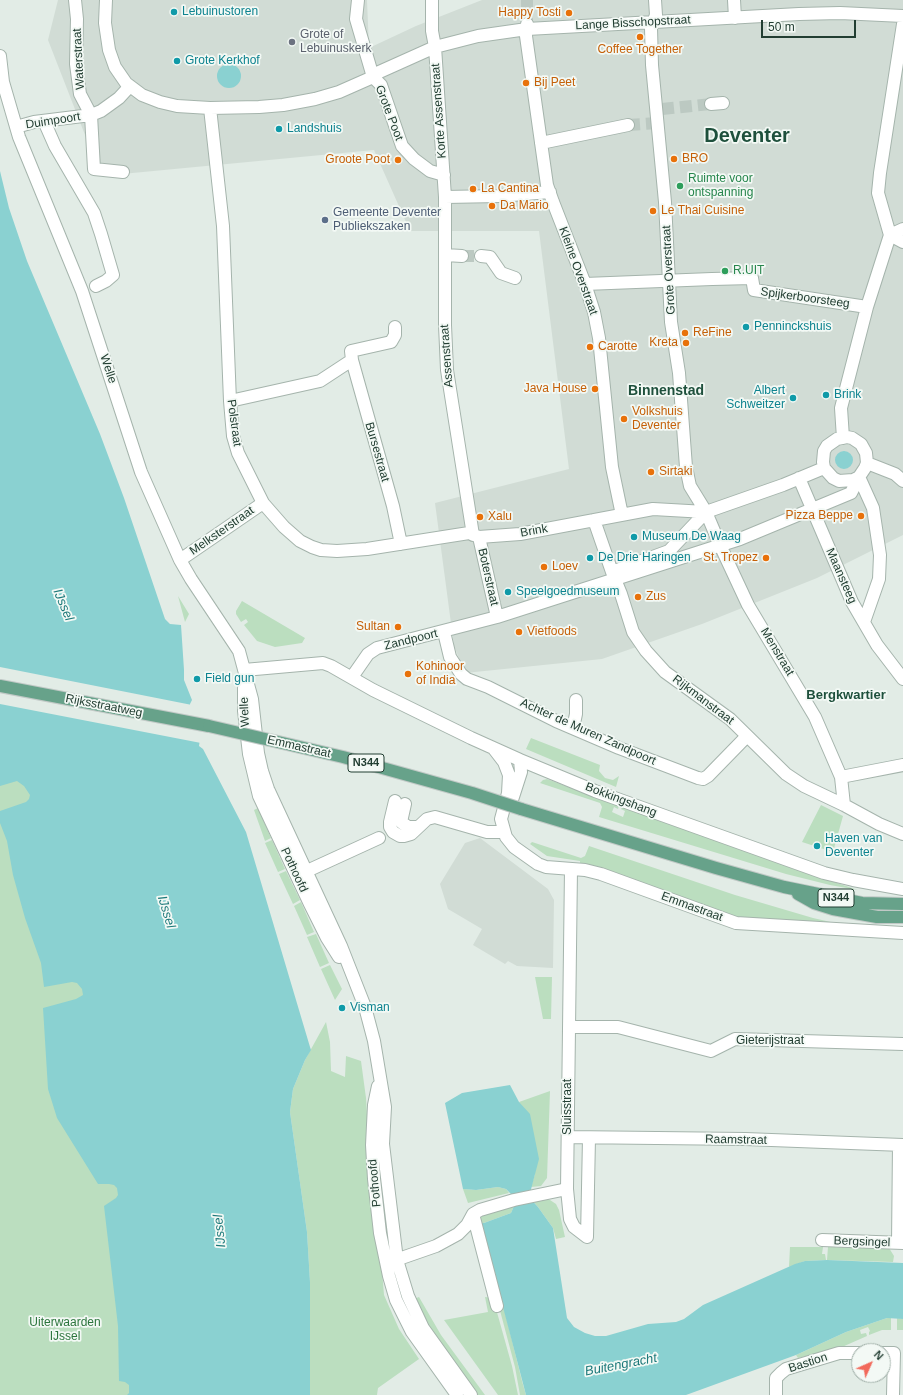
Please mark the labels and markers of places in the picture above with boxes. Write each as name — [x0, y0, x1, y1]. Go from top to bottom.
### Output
place label: Lebuinustoren — [182, 5, 258, 19]
place label: Happy Tosti — [498, 6, 561, 20]
marker: Lebuinustoren — [169, 7, 179, 17]
marker: Happy Tosti — [564, 8, 574, 18]
place label: Grote of Lebuinuskerk — [300, 28, 371, 56]
marker: Coffee Together — [635, 32, 645, 42]
marker: Grote of Lebuinuskerk — [287, 37, 297, 47]
place label: Coffee Together — [597, 43, 683, 57]
place label: Grote Kerkhof — [185, 54, 260, 68]
marker: Grote Kerkhof — [172, 56, 182, 66]
place label: Bij Peet — [534, 76, 575, 90]
marker: Bij Peet — [521, 78, 531, 88]
place label: Landshuis — [287, 122, 342, 136]
marker: Landshuis — [274, 124, 284, 134]
place label: BRO — [682, 152, 708, 166]
place label: Groote Poot — [325, 153, 390, 167]
marker: BRO — [669, 154, 679, 164]
marker: Groote Poot — [393, 155, 403, 165]
place label: Ruimte voor ontspanning — [688, 172, 753, 200]
marker: Ruimte voor ontspanning — [675, 181, 685, 191]
place label: La Cantina — [481, 182, 539, 196]
marker: La Cantina — [468, 184, 478, 194]
place label: Da Mario — [500, 199, 549, 213]
marker: Da Mario — [487, 201, 497, 211]
place label: Le Thai Cuisine — [661, 204, 744, 218]
place label: Gemeente Deventer Publiekszaken — [333, 206, 441, 234]
marker: Le Thai Cuisine — [648, 206, 658, 216]
marker: Gemeente Deventer Publiekszaken — [320, 215, 330, 225]
place label: R.UIT — [733, 264, 764, 278]
marker: R.UIT — [720, 266, 730, 276]
place label: Penninckshuis — [754, 320, 831, 334]
marker: Penninckshuis — [741, 322, 751, 332]
place label: ReFine — [693, 326, 732, 340]
marker: ReFine — [680, 328, 690, 338]
place label: Kreta — [649, 336, 678, 350]
marker: Kreta — [681, 338, 691, 348]
place label: Carotte — [598, 340, 637, 354]
marker: Carotte — [585, 342, 595, 352]
place label: Java House — [524, 382, 587, 396]
marker: Java House — [590, 384, 600, 394]
place label: Albert Schweitzer — [726, 384, 785, 412]
place label: Brink — [834, 388, 861, 402]
marker: Brink — [821, 390, 831, 400]
marker: Albert Schweitzer — [788, 393, 798, 403]
place label: Volkshuis Deventer — [632, 405, 683, 433]
marker: Volkshuis Deventer — [619, 414, 629, 424]
place label: Sirtaki — [659, 465, 692, 479]
marker: Sirtaki — [646, 467, 656, 477]
place label: Pizza Beppe — [786, 509, 853, 523]
place label: Xalu — [488, 510, 512, 524]
marker: Pizza Beppe — [856, 511, 866, 521]
marker: Xalu — [475, 512, 485, 522]
place label: Museum De Waag — [642, 530, 741, 544]
marker: Museum De Waag — [629, 532, 639, 542]
place label: De Drie Haringen — [598, 551, 691, 565]
place label: St. Tropez — [703, 551, 758, 565]
marker: De Drie Haringen — [585, 553, 595, 563]
marker: St. Tropez — [761, 553, 771, 563]
place label: Loev — [552, 560, 578, 574]
marker: Loev — [539, 562, 549, 572]
place label: Speelgoedmuseum — [516, 585, 619, 599]
marker: Speelgoedmuseum — [503, 587, 513, 597]
place label: Zus — [646, 590, 666, 604]
marker: Zus — [633, 592, 643, 602]
place label: Sultan — [356, 620, 390, 634]
marker: Sultan — [393, 622, 403, 632]
place label: Vietfoods — [527, 625, 577, 639]
marker: Vietfoods — [514, 627, 524, 637]
place label: Kohinoor of India — [416, 660, 464, 688]
marker: Kohinoor of India — [403, 669, 413, 679]
place label: Field gun — [205, 672, 254, 686]
marker: Field gun — [192, 674, 202, 684]
place label: Haven van Deventer — [825, 832, 882, 860]
marker: Haven van Deventer — [812, 841, 822, 851]
place label: Visman — [350, 1001, 390, 1015]
marker: Visman — [337, 1003, 347, 1013]

